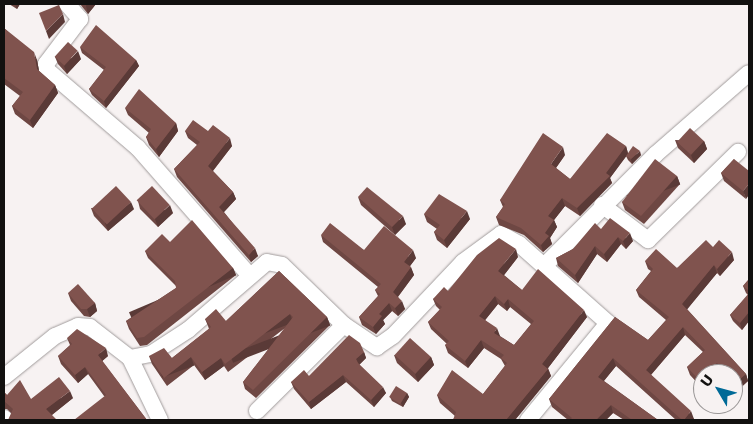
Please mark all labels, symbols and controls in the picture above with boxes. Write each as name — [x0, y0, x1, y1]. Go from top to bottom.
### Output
north arrow — [693, 364, 743, 414]
text: U — [697, 371, 717, 390]

